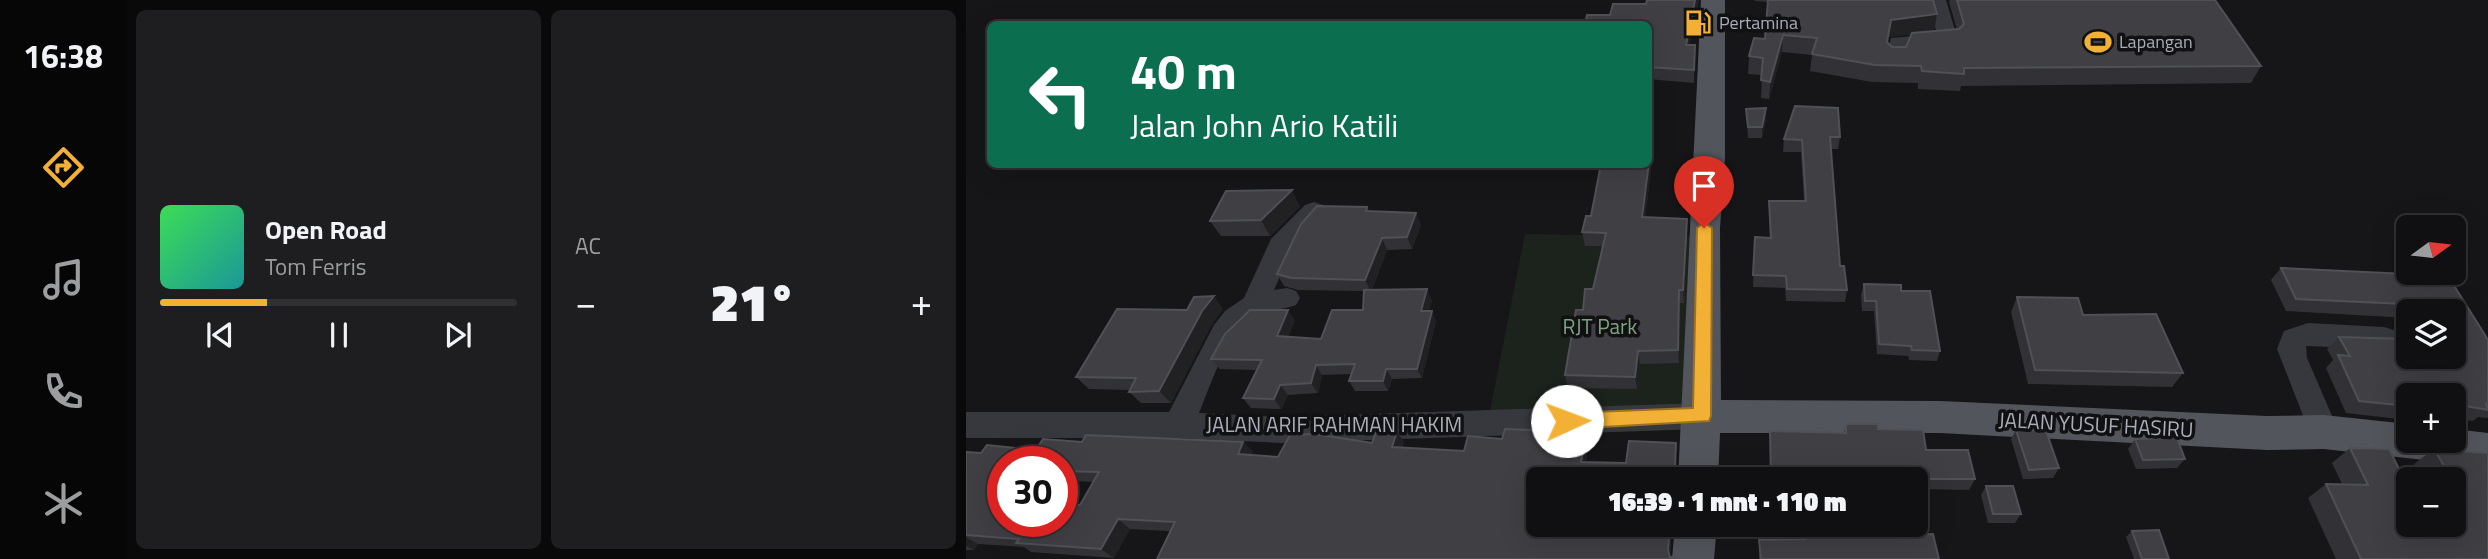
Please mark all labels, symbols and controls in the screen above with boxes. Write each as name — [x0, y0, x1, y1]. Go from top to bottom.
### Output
fuel station icon: Pertamina — [1683, 8, 1713, 38]
place label: Pertamina — [1719, 9, 1798, 36]
sports icon: Lapangan — [2083, 27, 2113, 57]
place label: Lapangan — [2119, 28, 2193, 55]
text: 16:38 — [23, 32, 103, 80]
text: 40 m — [1130, 33, 1237, 108]
icon: left — [1015, 49, 1106, 140]
text: Jalan John Ario Katili — [1130, 101, 1398, 149]
icon: directions — [39, 143, 88, 192]
pin — [1674, 156, 1734, 228]
icon: arrive — [1685, 167, 1723, 205]
text: Open Road — [265, 210, 387, 249]
north arrow — [2396, 215, 2466, 285]
map controls — [2396, 215, 2466, 537]
text: AC — [575, 228, 601, 263]
text: Tom Ferris — [265, 249, 366, 284]
icon: music — [39, 255, 88, 304]
text: 21° — [711, 262, 796, 341]
text: − — [575, 273, 596, 331]
text: + — [911, 273, 932, 331]
button: layers — [2396, 299, 2466, 369]
park label: RJT Park — [1563, 310, 1637, 342]
icon: previous — [201, 316, 239, 354]
icon: pause — [320, 316, 358, 354]
icon: next — [439, 316, 477, 354]
icon: phone — [39, 367, 88, 416]
button: + — [2396, 383, 2466, 453]
position arrow — [1530, 384, 1604, 458]
street label: JALAN YUSUF HASIRU — [1998, 403, 2194, 445]
street label: JALAN ARIF RAHMAN HAKIM — [1206, 408, 1462, 440]
speed limit sign: 30 — [987, 446, 1078, 537]
button: − — [2396, 467, 2466, 537]
icon: climate — [39, 479, 88, 528]
text: 16:39 · 1 mnt · 110 m — [1608, 482, 1846, 521]

